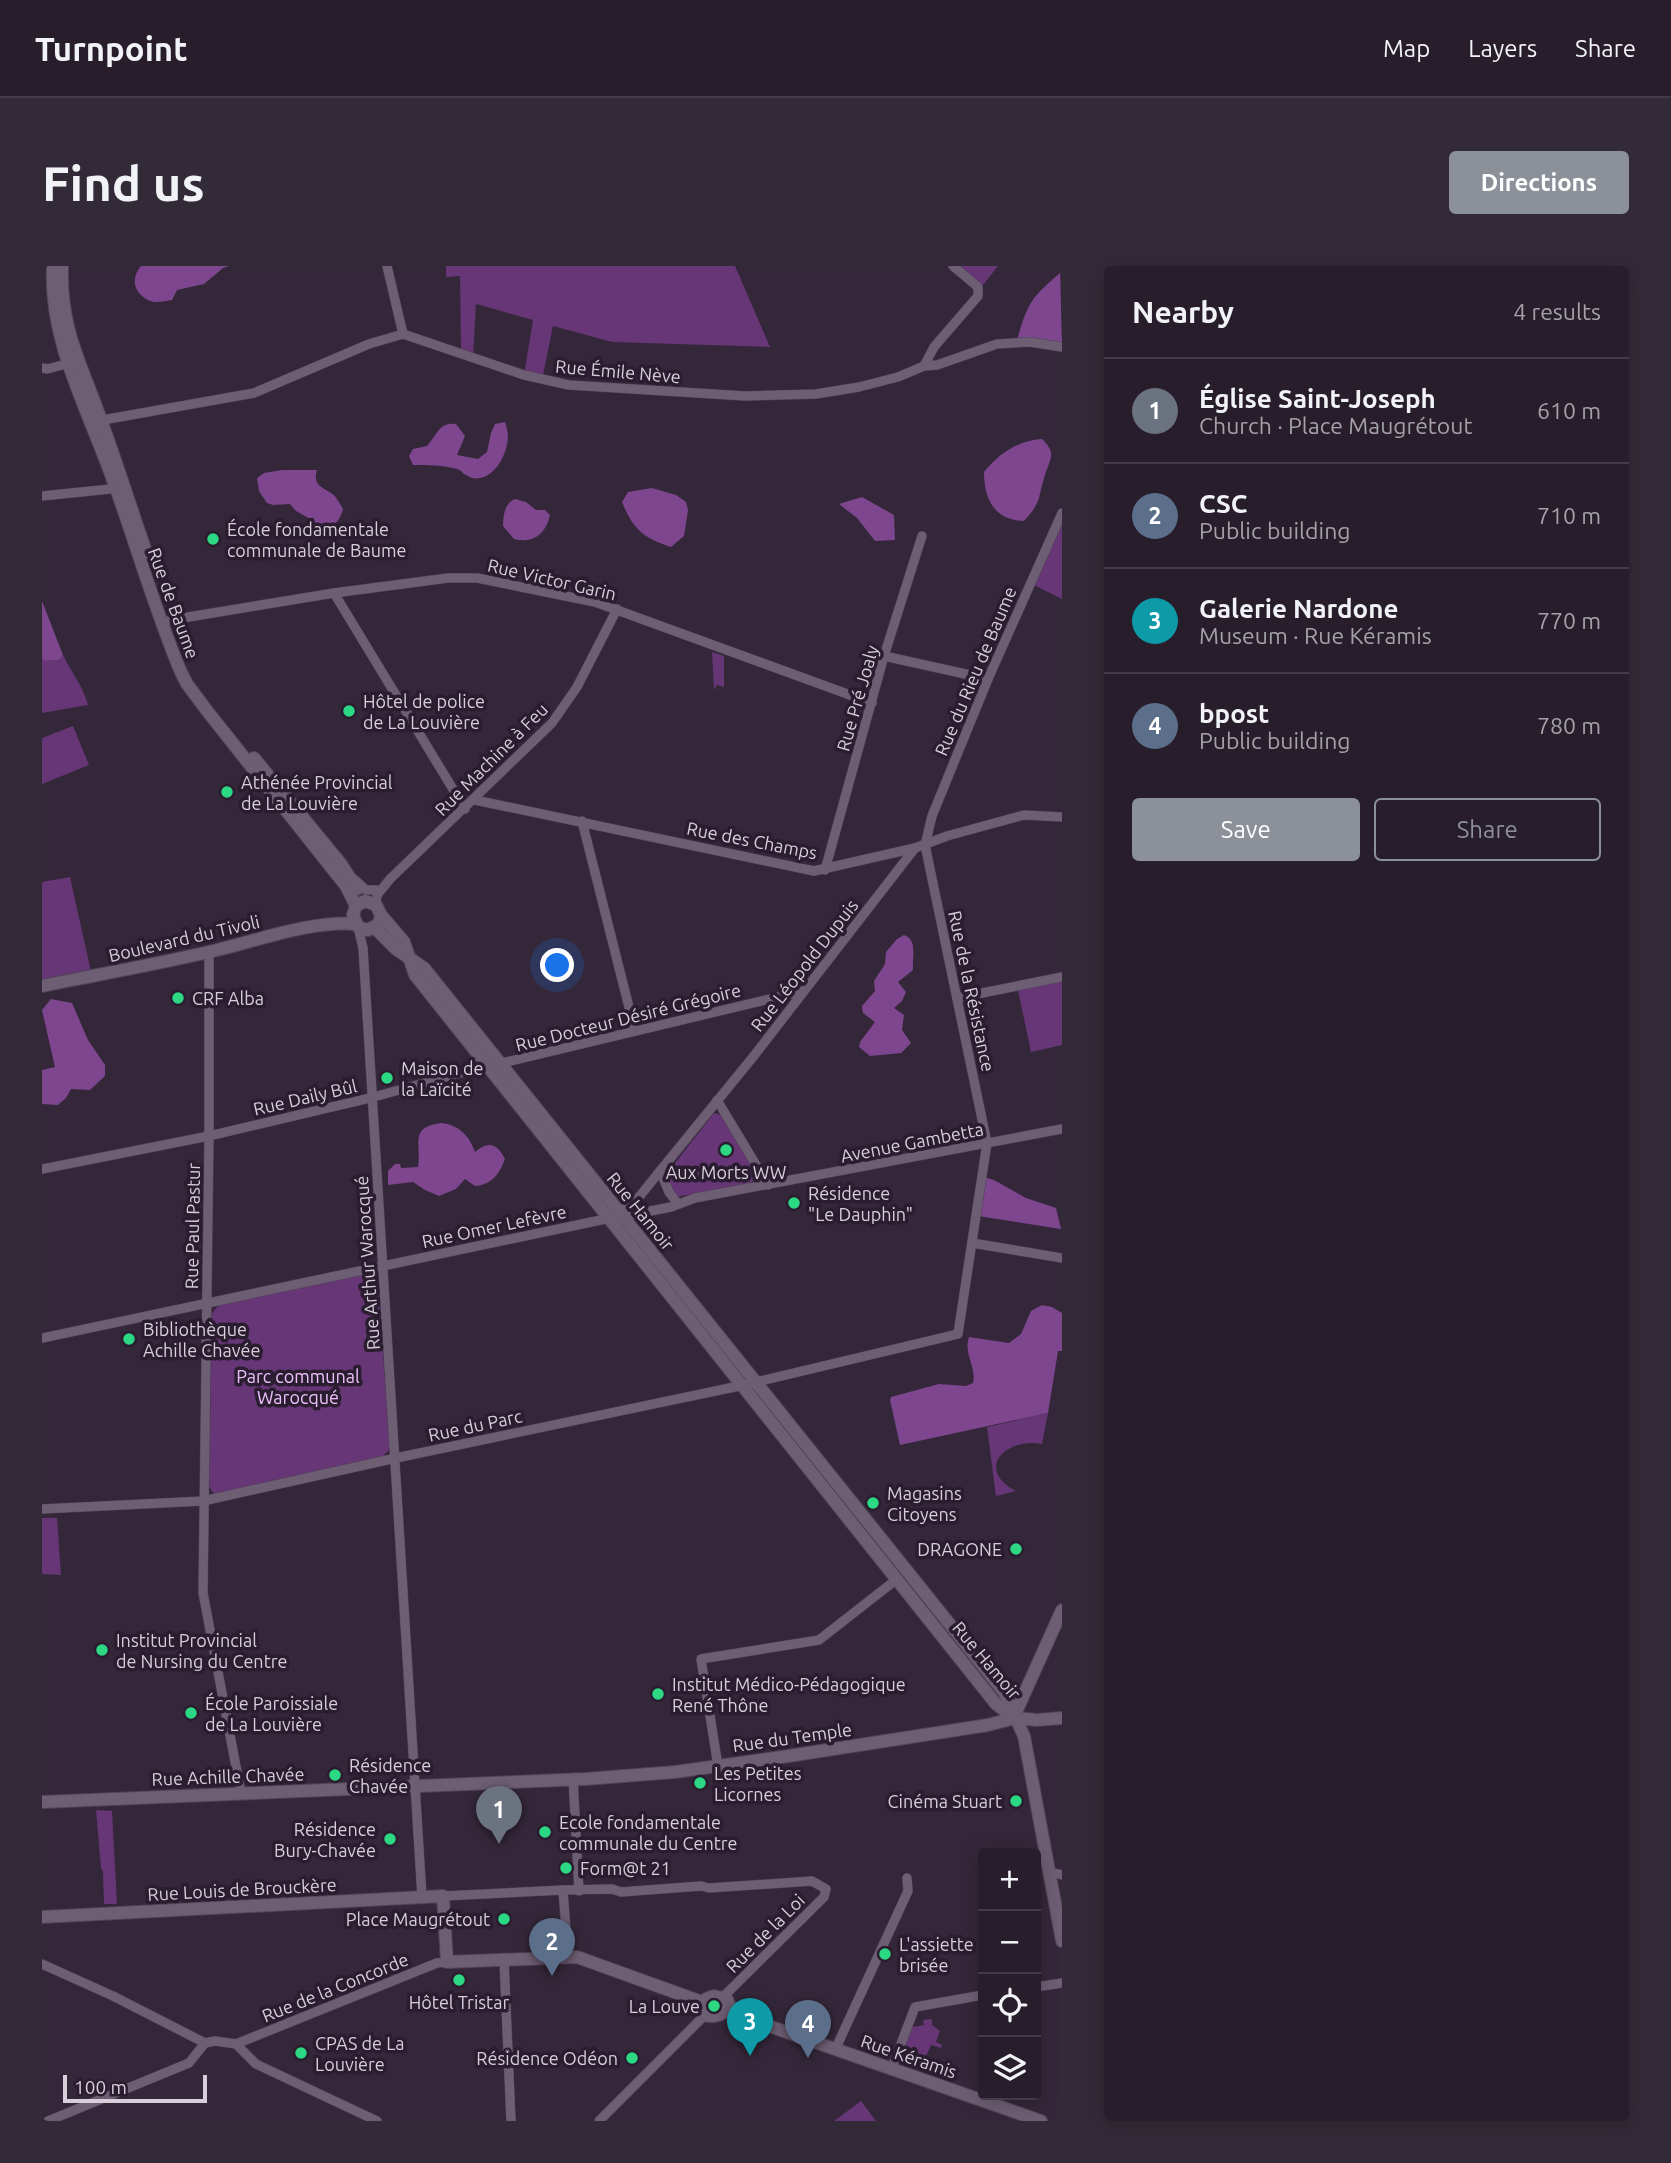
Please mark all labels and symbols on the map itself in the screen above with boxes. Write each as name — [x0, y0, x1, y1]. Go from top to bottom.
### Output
street label: Rue Émile Nève — [554, 355, 682, 386]
place label: École fondamentale communale de Baume — [227, 518, 407, 560]
marker: École fondamentale communale de Baume — [205, 531, 221, 547]
street label: Rue de Baume — [145, 545, 203, 661]
street label: Rue Victor Garin — [486, 554, 618, 604]
street label: Rue du Rieu de Baume — [930, 584, 1020, 758]
street label: Rue Pré Joaly — [832, 642, 882, 753]
place label: Hôtel de police de La Louvière — [363, 691, 485, 732]
street label: Rue Machine à Feu — [431, 699, 551, 819]
marker: Hôtel de police de La Louvière — [341, 703, 357, 719]
place label: Athénée Provincial de La Louvière — [241, 772, 393, 813]
marker: Athénée Provincial de La Louvière — [219, 784, 235, 800]
street label: Rue des Champs — [685, 818, 819, 862]
street label: Rue Léopold Dupuis — [746, 895, 862, 1035]
street label: Rue de la Résistance — [945, 909, 999, 1073]
street label: Boulevard du Tivoli — [107, 911, 261, 965]
your location — [540, 948, 574, 982]
street label: Rue Docteur Désiré Grégoire — [513, 979, 743, 1055]
place label: CRF Alba — [192, 988, 264, 1008]
marker: CRF Alba — [170, 990, 186, 1006]
place label: Maison de la Laïcité — [401, 1058, 483, 1099]
marker: Maison de la Laïcité — [379, 1070, 395, 1086]
street label: Rue Daily Bûl — [251, 1075, 359, 1119]
street label: Avenue Gambetta — [839, 1118, 985, 1166]
marker: Aux Morts WW — [718, 1142, 734, 1158]
street label: Rue Paul Pastur — [181, 1162, 203, 1289]
place label: Aux Morts WW — [666, 1162, 787, 1182]
street label: Rue Hamoir — [603, 1168, 679, 1254]
street label: Rue Arthur Warocqué — [351, 1175, 383, 1351]
place label: Résidence "Le Dauphin" — [808, 1183, 913, 1224]
marker: Résidence "Le Dauphin" — [786, 1195, 802, 1211]
street label: Rue Omer Lefèvre — [420, 1201, 568, 1251]
place label: Bibliothèque Achille Chavée — [143, 1319, 260, 1360]
marker: Bibliothèque Achille Chavée — [121, 1331, 137, 1347]
park label: Parc communal Warocqué — [236, 1366, 360, 1407]
street label: Rue du Parc — [426, 1405, 524, 1445]
place label: Magasins Citoyens — [887, 1483, 962, 1524]
marker: Magasins Citoyens — [865, 1495, 881, 1511]
place label: DRAGONE — [917, 1539, 1002, 1559]
marker: DRAGONE — [1008, 1541, 1024, 1557]
street label: Rue Hamoir — [949, 1617, 1025, 1703]
place label: Institut Provincial de Nursing du Centre — [116, 1630, 287, 1671]
marker: Institut Provincial de Nursing du Centre — [94, 1642, 110, 1658]
place label: Institut Médico-Pédagogique René Thône — [672, 1674, 906, 1715]
marker: Institut Médico-Pédagogique René Thône — [650, 1686, 666, 1702]
place label: École Paroissiale de La Louvière — [205, 1692, 338, 1734]
marker: École Paroissiale de La Louvière — [183, 1705, 199, 1721]
street label: Rue du Temple — [731, 1719, 853, 1755]
place label: Résidence Chavée — [349, 1755, 431, 1796]
street label: Rue Achille Chavée — [151, 1763, 305, 1789]
place label: Les Petites Licornes — [714, 1763, 802, 1804]
marker: Résidence Chavée — [327, 1767, 343, 1783]
marker: Les Petites Licornes — [692, 1775, 708, 1791]
pin: 1 — [476, 1786, 522, 1844]
place label: Cinéma Stuart — [888, 1791, 1002, 1811]
marker: Cinéma Stuart — [1008, 1793, 1024, 1809]
place label: Ecole fondamentale communale du Centre — [559, 1812, 737, 1853]
place label: Résidence Bury-Chavée — [274, 1819, 376, 1860]
marker: Ecole fondamentale communale du Centre — [537, 1824, 553, 1840]
marker: Résidence Bury-Chavée — [382, 1831, 398, 1847]
place label: Form@t 21 — [580, 1858, 671, 1878]
marker: Form@t 21 — [558, 1860, 574, 1876]
street label: Rue Louis de Brouckère — [147, 1874, 337, 1904]
street label: Rue de la Loi — [722, 1890, 808, 1976]
place label: Place Maugrétout — [346, 1909, 490, 1929]
marker: Place Maugrétout — [496, 1911, 512, 1927]
pin: 2 — [529, 1918, 575, 1976]
place label: L'assiette brisée — [899, 1934, 974, 1975]
marker: L'assiette brisée — [877, 1946, 893, 1962]
street label: Rue de la Concorde — [259, 1948, 411, 2026]
marker: Hôtel Tristar — [451, 1972, 467, 1988]
place label: Hôtel Tristar — [409, 1992, 509, 2012]
place label: La Louve — [629, 1996, 700, 2016]
marker: La Louve — [706, 1998, 722, 2014]
pin: 3 — [727, 1998, 773, 2056]
pin: 4 — [785, 2000, 831, 2058]
street label: Rue Kéramis — [858, 2030, 960, 2082]
place label: CPAS de La Louvière — [315, 2033, 405, 2074]
marker: CPAS de La Louvière — [293, 2045, 309, 2061]
place label: Résidence Odéon — [476, 2048, 618, 2068]
marker: Résidence Odéon — [624, 2050, 640, 2066]
scale bar — [63, 2072, 206, 2104]

